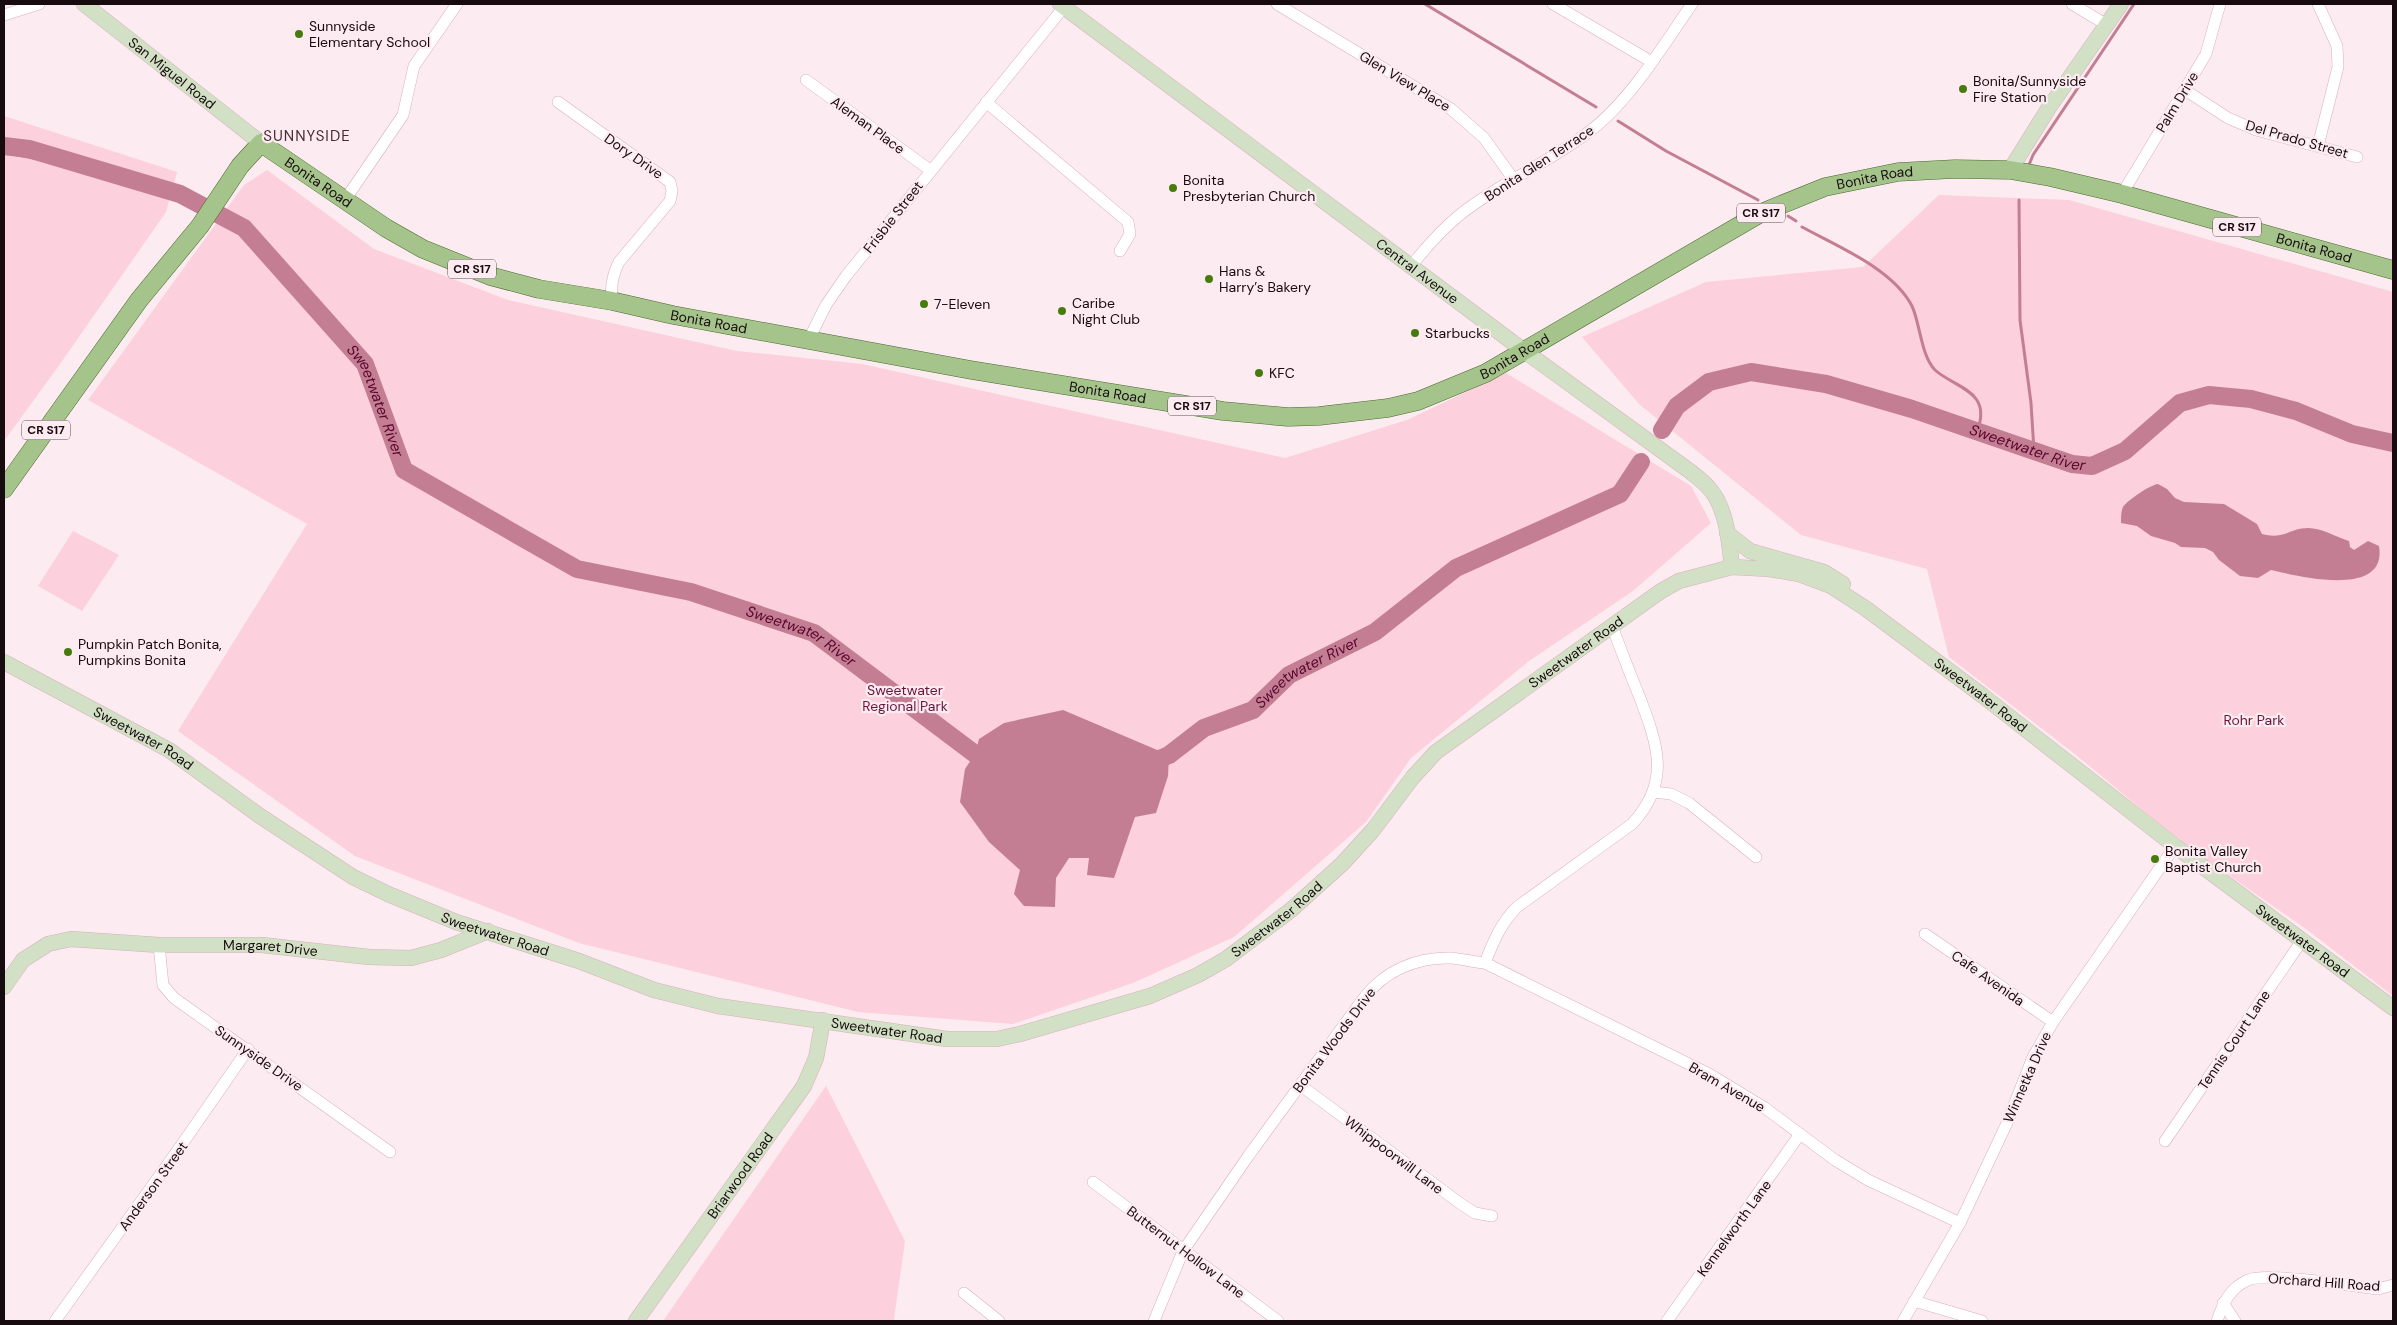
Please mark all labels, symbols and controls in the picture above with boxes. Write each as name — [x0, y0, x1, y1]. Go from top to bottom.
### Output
place label: Sunnyside Elementary School — [309, 17, 430, 51]
marker: Sunnyside Elementary School — [293, 28, 305, 40]
street label: San Miguel Road — [125, 33, 219, 113]
street label: Glen View Place — [1356, 47, 1454, 115]
street label: Palm Drive — [2152, 68, 2202, 136]
place label: Bonita/Sunnyside Fire Station — [1973, 72, 2086, 106]
marker: Bonita/Sunnyside Fire Station — [1957, 83, 1969, 95]
street label: Aleman Place — [827, 92, 909, 158]
street label: Del Prado Street — [2244, 116, 2350, 162]
street label: Bonita Glen Terrace — [1481, 121, 1597, 205]
district label: SUNNYSIDE — [263, 126, 351, 146]
street label: Dory Drive — [601, 129, 667, 183]
street label: Bonita Road — [281, 153, 356, 211]
street label: Bonita Road — [1835, 162, 1913, 193]
place label: Bonita Presbyterian Church — [1183, 171, 1315, 205]
street label: Frisbie Street — [859, 177, 927, 257]
marker: Bonita Presbyterian Church — [1167, 182, 1179, 194]
road number: CR S17 — [1737, 204, 1785, 222]
road number: CR S17 — [2213, 218, 2261, 236]
street label: Bonita Road — [2274, 229, 2354, 267]
street label: Central Avenue — [1372, 234, 1462, 308]
road number: CR S17 — [448, 260, 496, 278]
place label: Hans & Harry’s Bakery — [1219, 262, 1311, 296]
marker: Hans & Harry’s Bakery — [1203, 273, 1215, 285]
place label: Caribe Night Club — [1072, 294, 1140, 328]
place label: 7-Eleven — [934, 295, 990, 313]
marker: 7-Eleven — [918, 298, 930, 310]
marker: Caribe Night Club — [1056, 305, 1068, 317]
street label: Bonita Road — [669, 306, 749, 338]
place label: Starbucks — [1425, 324, 1490, 342]
marker: Starbucks — [1409, 327, 1421, 339]
street label: Bonita Road — [1477, 329, 1553, 384]
water label: Sweetwater River — [342, 340, 408, 460]
place label: KFC — [1269, 364, 1295, 382]
marker: KFC — [1253, 367, 1265, 379]
street label: Bonita Road — [1068, 377, 1147, 407]
road number: CR S17 — [1168, 396, 1216, 416]
road number: CR S17 — [22, 420, 70, 440]
water label: Sweetwater River — [1967, 420, 2087, 475]
water label: Sweetwater River — [743, 601, 860, 671]
street label: Sweetwater Road — [1525, 612, 1627, 692]
water label: Sweetwater River — [1250, 631, 1363, 713]
place label: Pumpkin Patch Bonita, Pumpkins Bonita — [78, 635, 222, 669]
marker: Pumpkin Patch Bonita, Pumpkins Bonita — [62, 646, 74, 658]
street label: Sweetwater Road — [1931, 654, 2031, 736]
park label: Sweetwater Regional Park — [862, 681, 948, 715]
street label: Sweetwater Road — [90, 702, 197, 774]
park label: Rohr Park — [2224, 711, 2284, 729]
place label: Bonita Valley Baptist Church — [2165, 842, 2261, 876]
marker: Bonita Valley Baptist Church — [2149, 853, 2161, 865]
street label: Sweetwater Road — [1227, 877, 1326, 961]
street label: Sweetwater Road — [2252, 900, 2353, 982]
street label: Sweetwater Road — [438, 908, 551, 960]
street label: Margaret Drive — [223, 936, 319, 960]
street label: Cafe Avenida — [1948, 946, 2028, 1010]
street label: Bonita Woods Drive — [1289, 984, 1379, 1096]
street label: Tennis Court Lane — [2194, 987, 2274, 1093]
street label: Sweetwater Road — [830, 1013, 944, 1047]
street label: Sunnyside Drive — [211, 1021, 307, 1095]
street label: Winnetka Drive — [1999, 1029, 2055, 1125]
street label: Bram Avenue — [1686, 1058, 1768, 1116]
street label: Whippoorwill Lane — [1341, 1112, 1447, 1198]
street label: Briarwood Road — [703, 1129, 777, 1222]
street label: Anderson Street — [115, 1138, 191, 1234]
street label: Kennelworth Lane — [1693, 1176, 1775, 1280]
street label: Butternut Hollow Lane — [1123, 1202, 1249, 1302]
street label: Orchard Hill Road — [2267, 1269, 2381, 1295]

